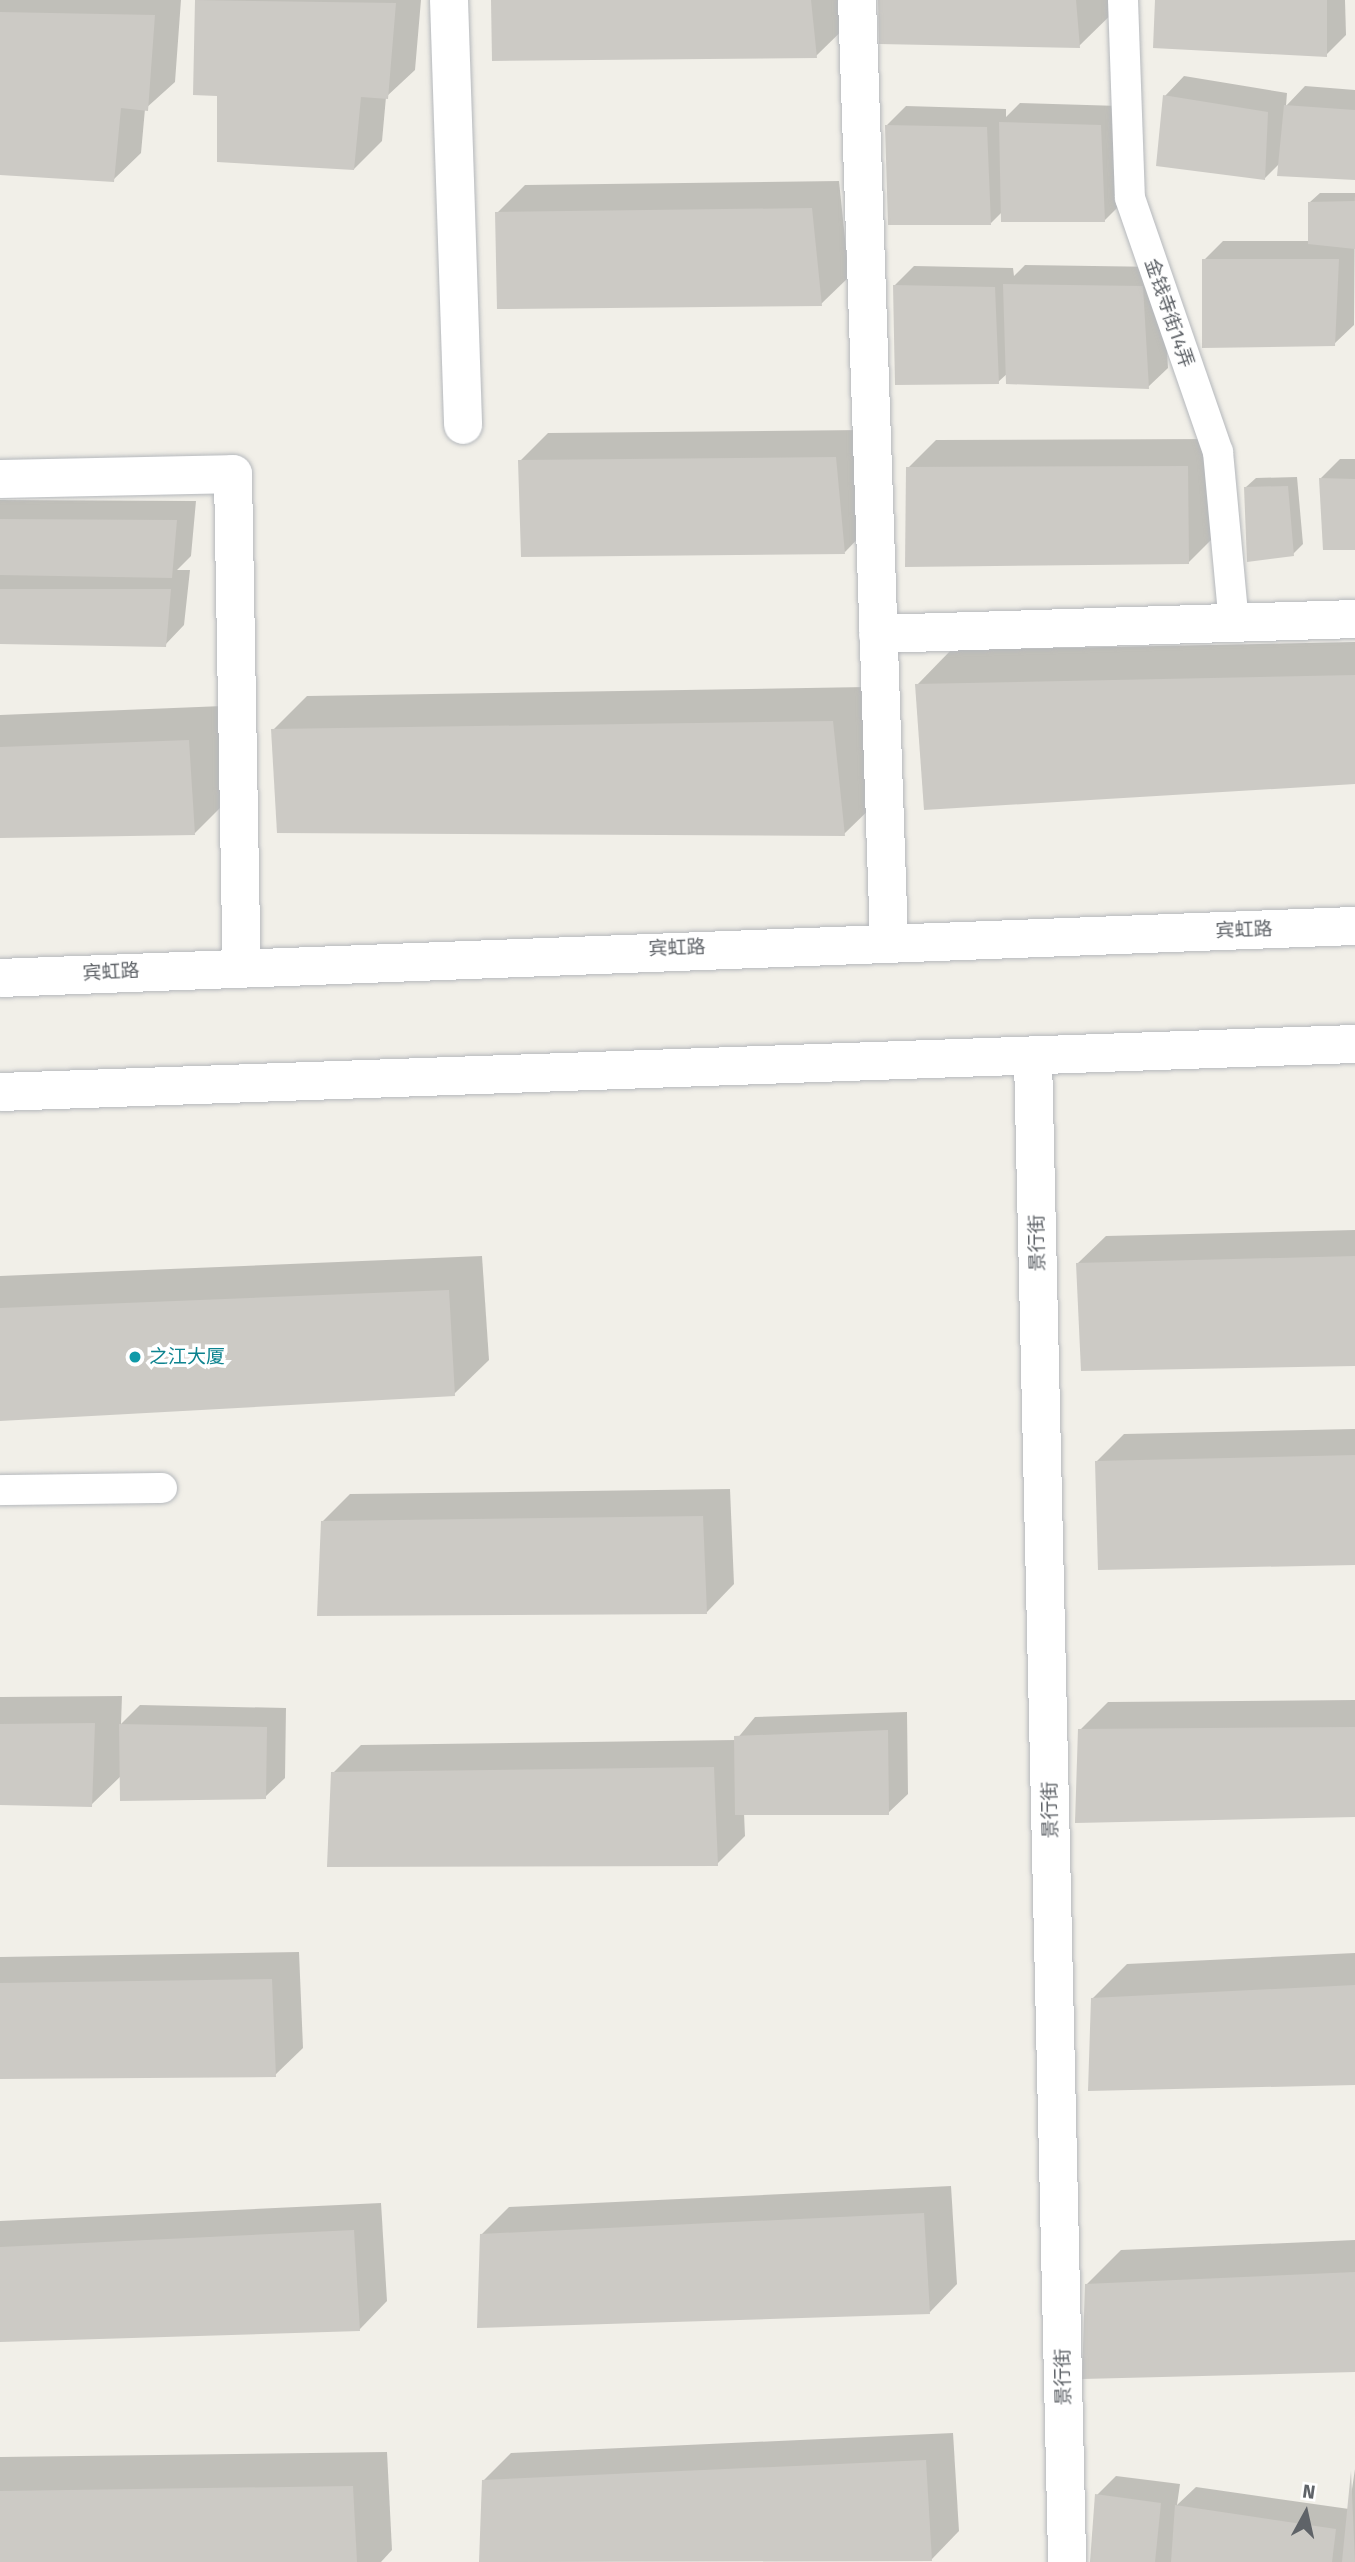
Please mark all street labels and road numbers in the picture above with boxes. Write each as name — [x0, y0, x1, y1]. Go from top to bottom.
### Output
street label: 金钱寺街14弄 — [1140, 256, 1198, 370]
street label: 宾虹路 — [1215, 918, 1273, 942]
street label: 宾虹路 — [648, 936, 706, 960]
street label: 宾虹路 — [82, 959, 140, 985]
street label: 景行街 — [1025, 1214, 1049, 1272]
street label: 景行街 — [1038, 1781, 1062, 1839]
street label: 景行街 — [1051, 2348, 1075, 2406]

